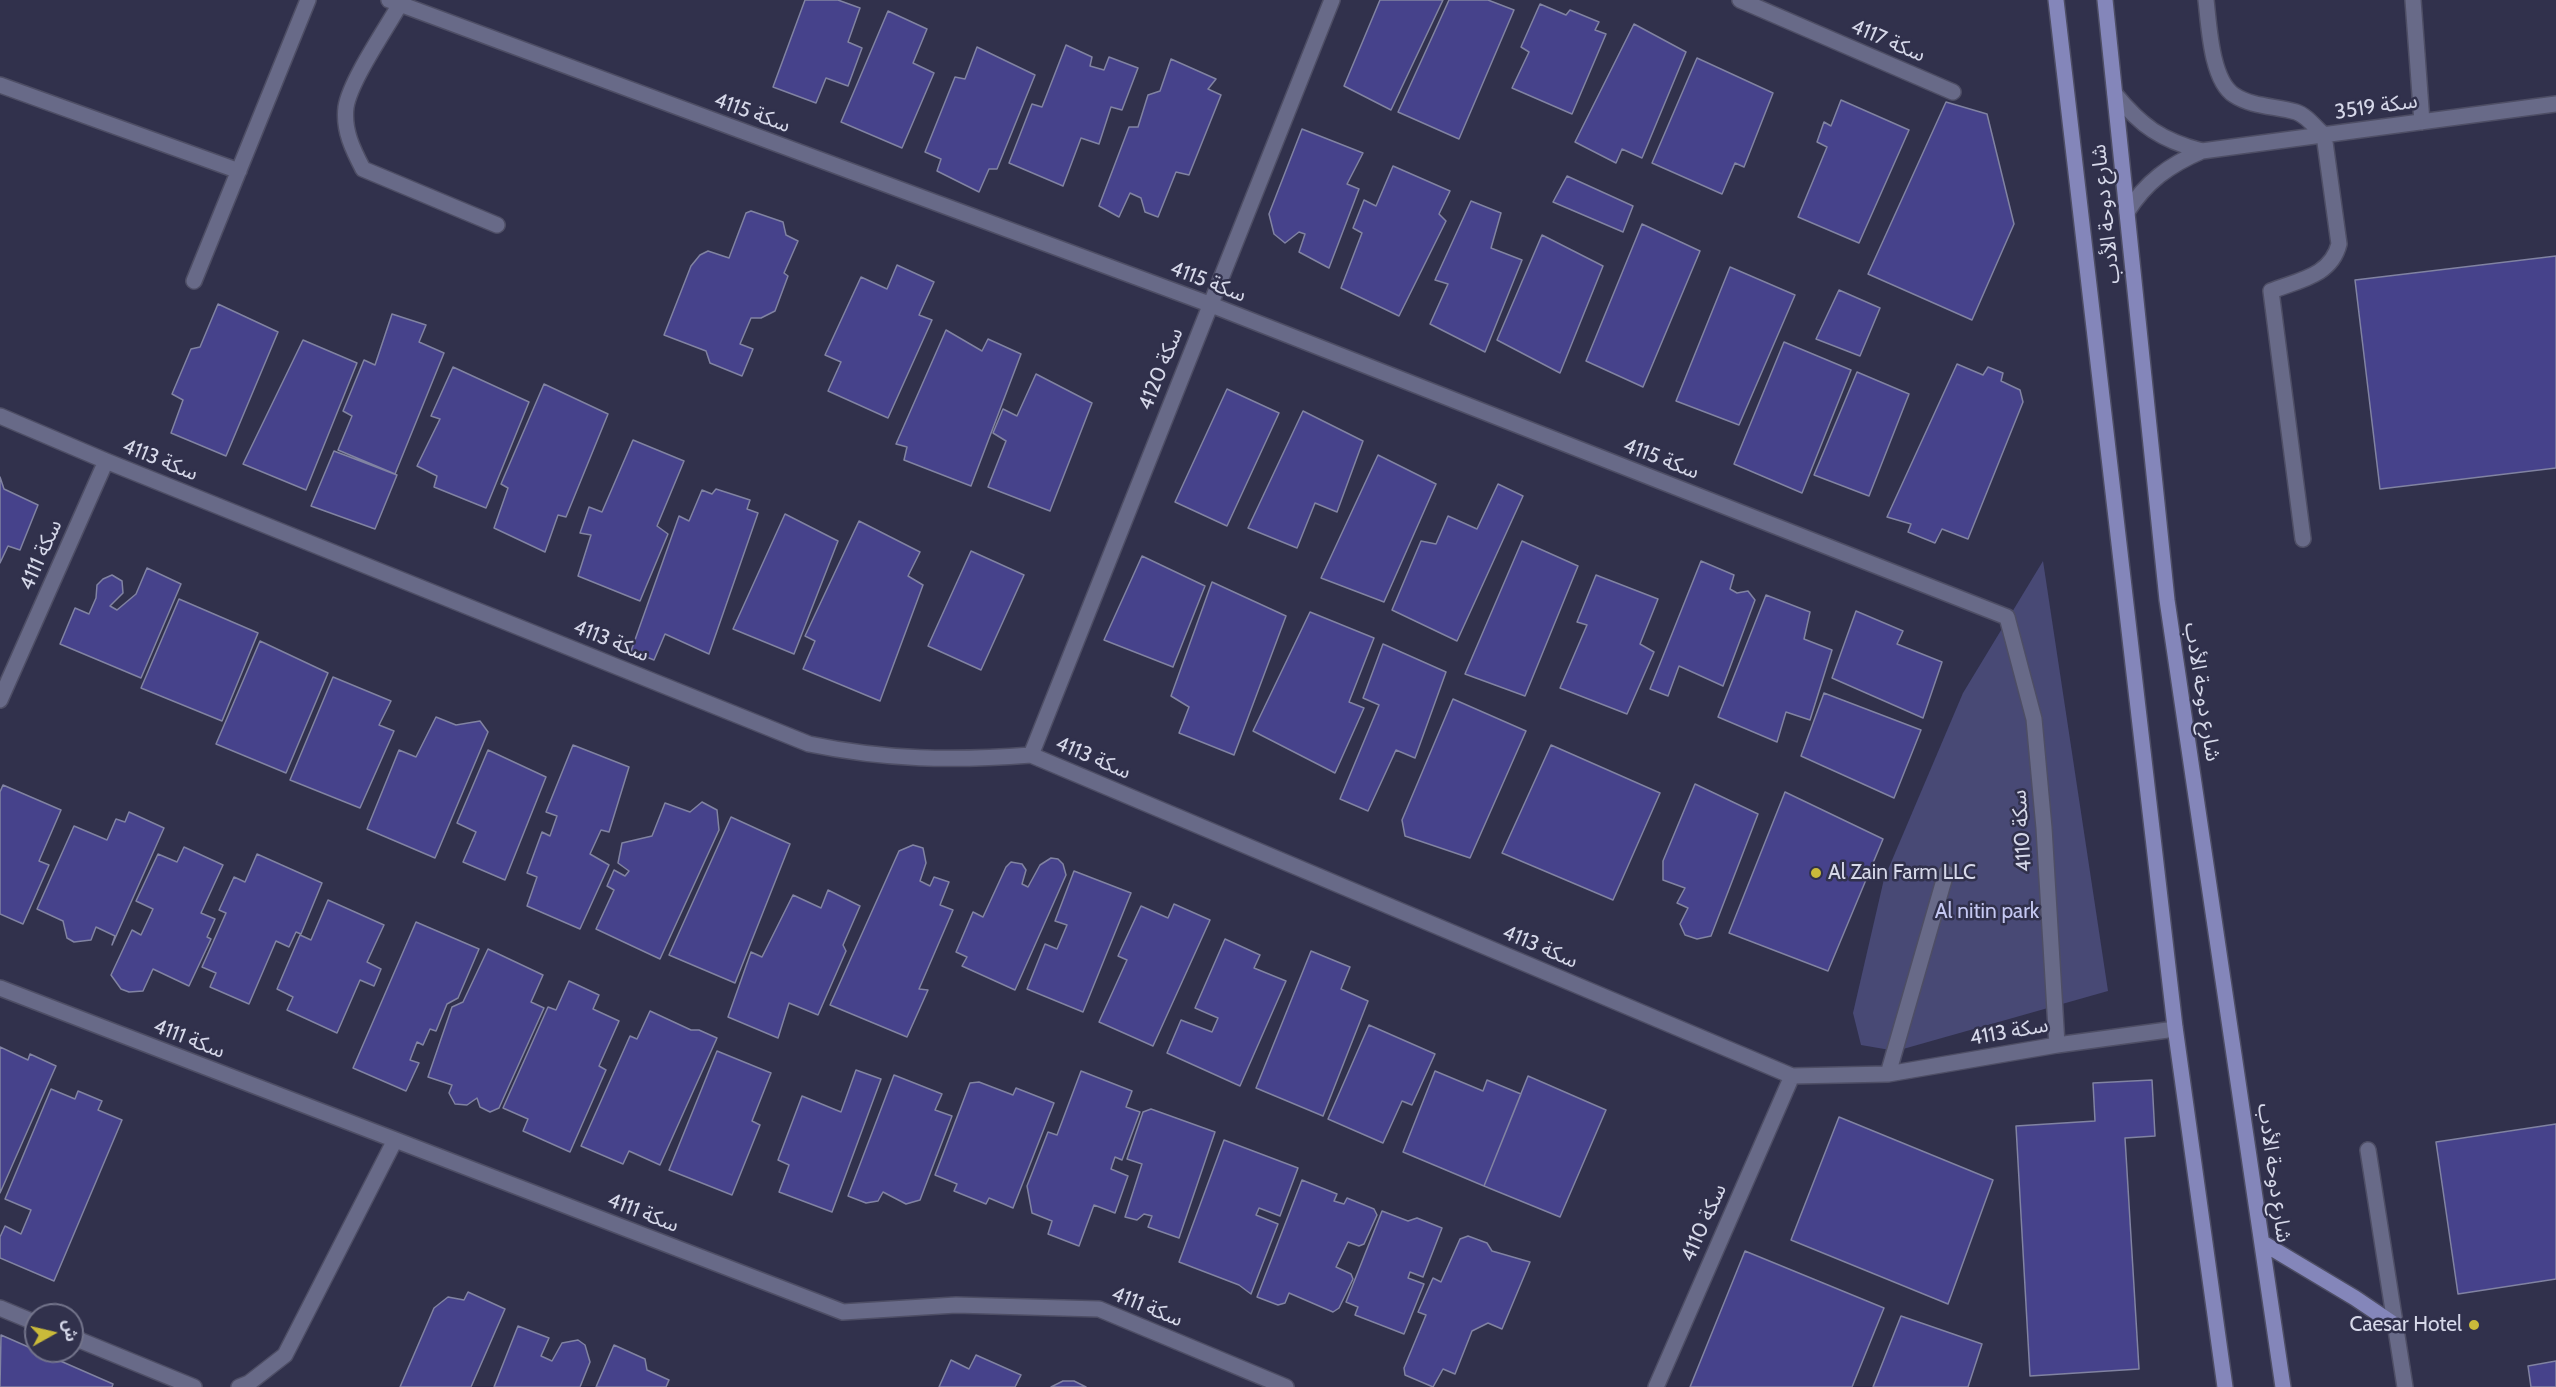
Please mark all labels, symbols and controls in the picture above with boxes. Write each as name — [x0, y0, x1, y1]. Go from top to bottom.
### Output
street label: سكة 4117 — [1847, 14, 1929, 68]
street label: سكة 4115 — [710, 88, 794, 138]
street label: سكة 3519 — [2333, 89, 2419, 125]
street label: شارع دوحة الأدب — [2086, 143, 2126, 285]
street label: سكة 4115 — [1166, 256, 1250, 308]
street label: سكة 4120 — [1133, 324, 1189, 414]
street label: سكة 4113 — [119, 433, 201, 487]
street label: سكة 4115 — [1619, 433, 1703, 485]
street label: سكة 4111 — [14, 516, 68, 594]
street label: سكة 4113 — [570, 614, 652, 668]
street label: شارع دوحة الأدب — [2179, 621, 2225, 763]
street label: سكة 4113 — [1052, 731, 1134, 785]
street label: سكة 4110 — [2007, 789, 2037, 873]
place label: Al Zain Farm LLC — [1828, 860, 1976, 886]
marker: Al Zain Farm LLC — [1809, 866, 1823, 880]
park label: Al nitin park — [1935, 899, 2039, 925]
street label: سكة 4113 — [1499, 920, 1581, 974]
street label: سكة 4113 — [1968, 1013, 2050, 1051]
street label: سكة 4111 — [150, 1014, 228, 1064]
street label: شارع دوحة الأدب — [2252, 1102, 2296, 1244]
street label: سكة 4110 — [1676, 1180, 1732, 1266]
street label: سكة 4111 — [604, 1188, 682, 1238]
street label: سكة 4111 — [1108, 1281, 1186, 1333]
north arrow — [24, 1303, 84, 1363]
place label: Caesar Hotel — [2349, 1312, 2462, 1338]
marker: Caesar Hotel — [2467, 1318, 2481, 1332]
text: ش — [59, 1319, 81, 1343]

